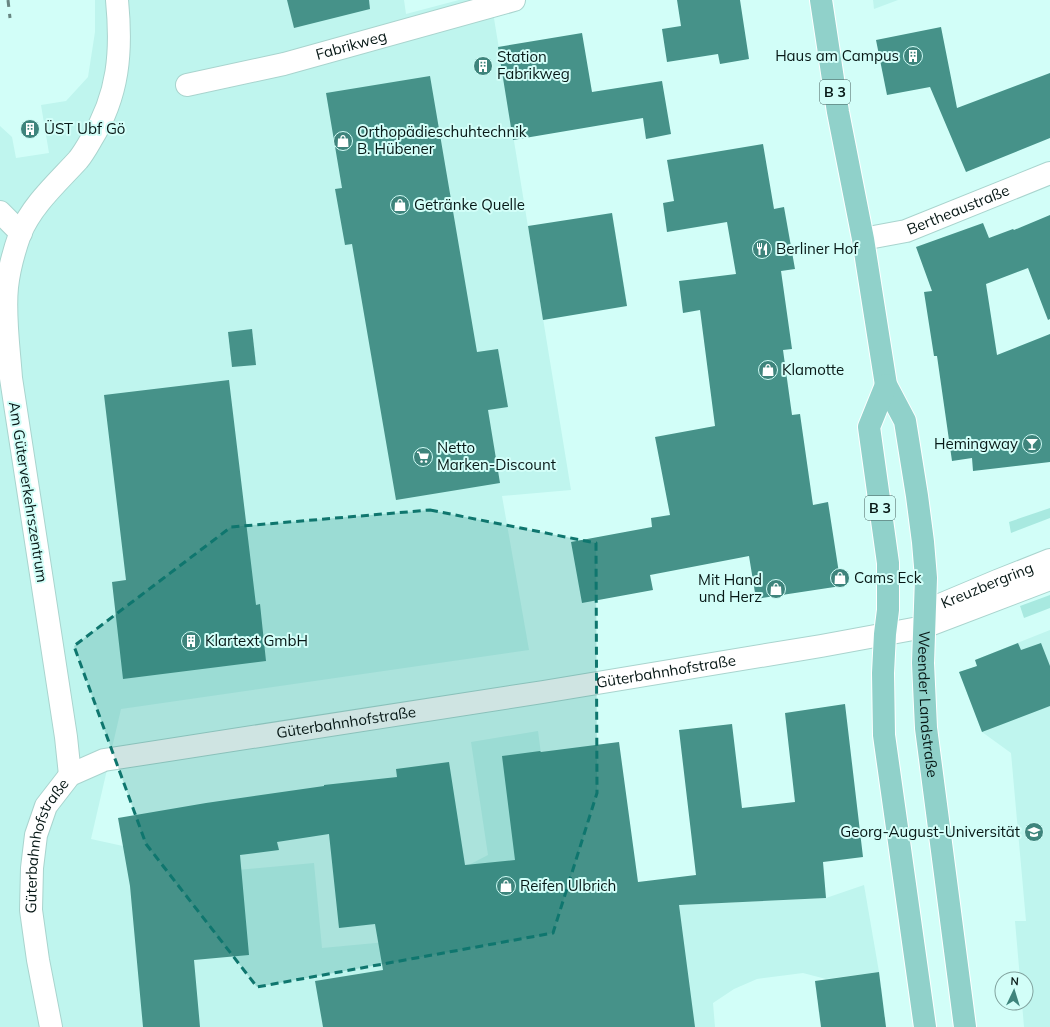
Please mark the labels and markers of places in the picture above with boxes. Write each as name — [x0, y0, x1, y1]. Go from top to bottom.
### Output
building icon: Haus am Campus — [902, 45, 924, 67]
place label: Haus am Campus — [775, 46, 899, 65]
place label: Station Fabrikweg — [497, 47, 570, 83]
building icon: Station Fabrikweg — [472, 55, 494, 77]
building icon: ÜST Ubf Gö — [19, 118, 41, 140]
place label: ÜST Ubf Gö — [44, 119, 125, 138]
place label: Orthopädieschuhtechnik B. Hübener — [357, 122, 527, 158]
shop icon: Orthopädieschuhtechnik B. Hübener — [332, 130, 354, 152]
shop icon: Getränke Quelle — [389, 194, 411, 216]
place label: Getränke Quelle — [414, 195, 525, 214]
restaurant icon: Berliner Hof — [751, 238, 773, 260]
place label: Berliner Hof — [776, 239, 859, 258]
shop icon: Klamotte — [757, 359, 779, 381]
place label: Klamotte — [782, 360, 844, 379]
bar icon: Hemingway — [1021, 433, 1043, 455]
place label: Hemingway — [934, 434, 1018, 453]
place label: Netto Marken-Discount — [437, 438, 556, 474]
supermarket icon: Netto Marken-Discount — [412, 446, 434, 468]
shop icon: Cams Eck — [829, 567, 851, 589]
place label: Cams Eck — [854, 568, 922, 587]
place label: Mit Hand und Herz — [698, 570, 762, 606]
shop icon: Mit Hand und Herz — [765, 578, 787, 600]
building icon: Klartext GmbH — [180, 630, 202, 652]
place label: Klartext GmbH — [205, 631, 308, 650]
school or university icon: Georg-August-Universität — [1023, 821, 1045, 843]
place label: Georg-August-Universität — [840, 822, 1020, 841]
shop icon: Reifen Ulbrich — [495, 875, 517, 897]
place label: Reifen Ulbrich — [520, 876, 616, 895]

